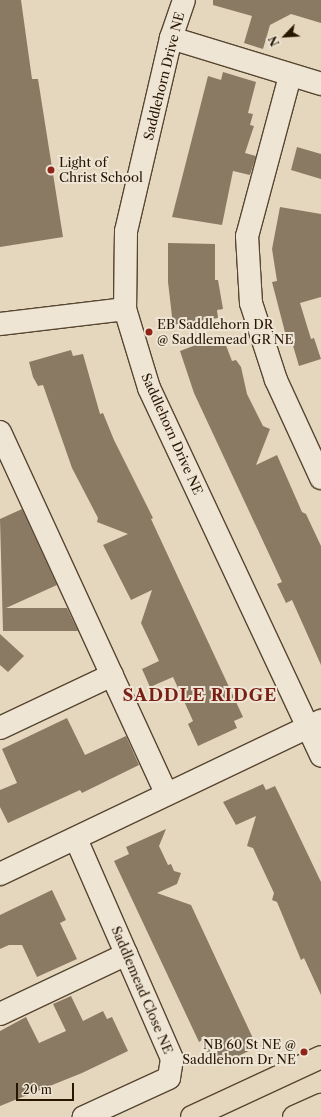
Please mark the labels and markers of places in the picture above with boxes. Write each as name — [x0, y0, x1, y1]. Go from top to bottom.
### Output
place label: Light of Christ School — [59, 155, 143, 186]
marker: Light of Christ School — [46, 165, 56, 175]
place label: EB Saddlehorn DR @ Saddlemead GR NE — [157, 317, 294, 348]
marker: EB Saddlehorn DR @ Saddlemead GR NE — [144, 327, 154, 337]
place label: NB 60 St NE @ Saddlehorn Dr NE — [182, 1037, 296, 1068]
marker: NB 60 St NE @ Saddlehorn Dr NE — [299, 1047, 309, 1057]

